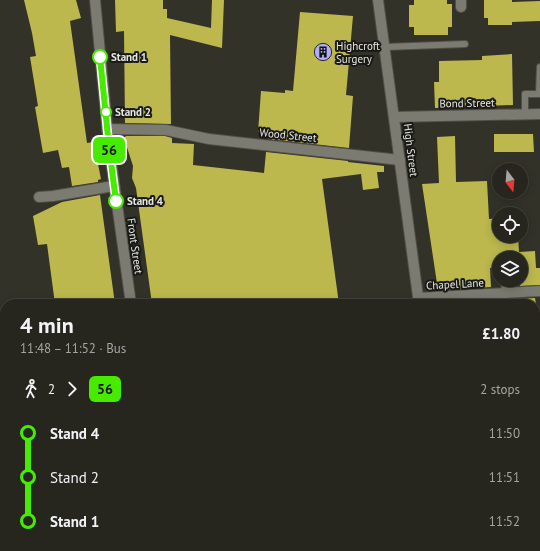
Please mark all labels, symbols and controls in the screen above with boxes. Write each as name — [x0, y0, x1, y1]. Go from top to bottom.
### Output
place label: Highcroft Surgery — [336, 39, 380, 66]
building icon: Highcroft Surgery — [313, 42, 333, 62]
marker: Stand 1 — [92, 49, 108, 65]
place label: Stand 1 — [111, 50, 147, 64]
street label: Bond Street — [439, 96, 495, 110]
place label: Stand 2 — [115, 105, 151, 119]
marker: Stand 2 — [100, 106, 112, 118]
street label: High Street — [401, 123, 421, 178]
street label: Wood Street — [259, 125, 318, 145]
line badge: 56 — [91, 137, 127, 163]
text: 56 — [101, 141, 117, 159]
north arrow — [492, 163, 528, 199]
map controls — [492, 163, 528, 287]
marker: Stand 4 — [108, 193, 124, 209]
place label: Stand 4 — [127, 194, 164, 208]
button: locate — [492, 207, 528, 243]
street label: Front Street — [124, 217, 146, 275]
button: layers — [492, 251, 528, 287]
street label: Chapel Lane — [426, 275, 485, 293]
text: 4 min — [20, 311, 74, 339]
text: £1.80 — [482, 324, 520, 343]
text: 11:48 – 11:52 · Bus — [20, 340, 126, 357]
icon: walk — [20, 378, 42, 400]
icon: forward — [61, 378, 83, 400]
text: 56 — [97, 380, 113, 398]
text: 2 — [48, 381, 55, 398]
text: 2 stops — [480, 381, 520, 398]
text: Stand 4 — [50, 424, 99, 443]
text: 11:50 — [489, 425, 520, 442]
text: Stand 2 — [50, 468, 99, 487]
text: 11:51 — [489, 469, 520, 486]
text: Stand 1 — [50, 512, 99, 531]
text: 11:52 — [489, 513, 520, 530]

